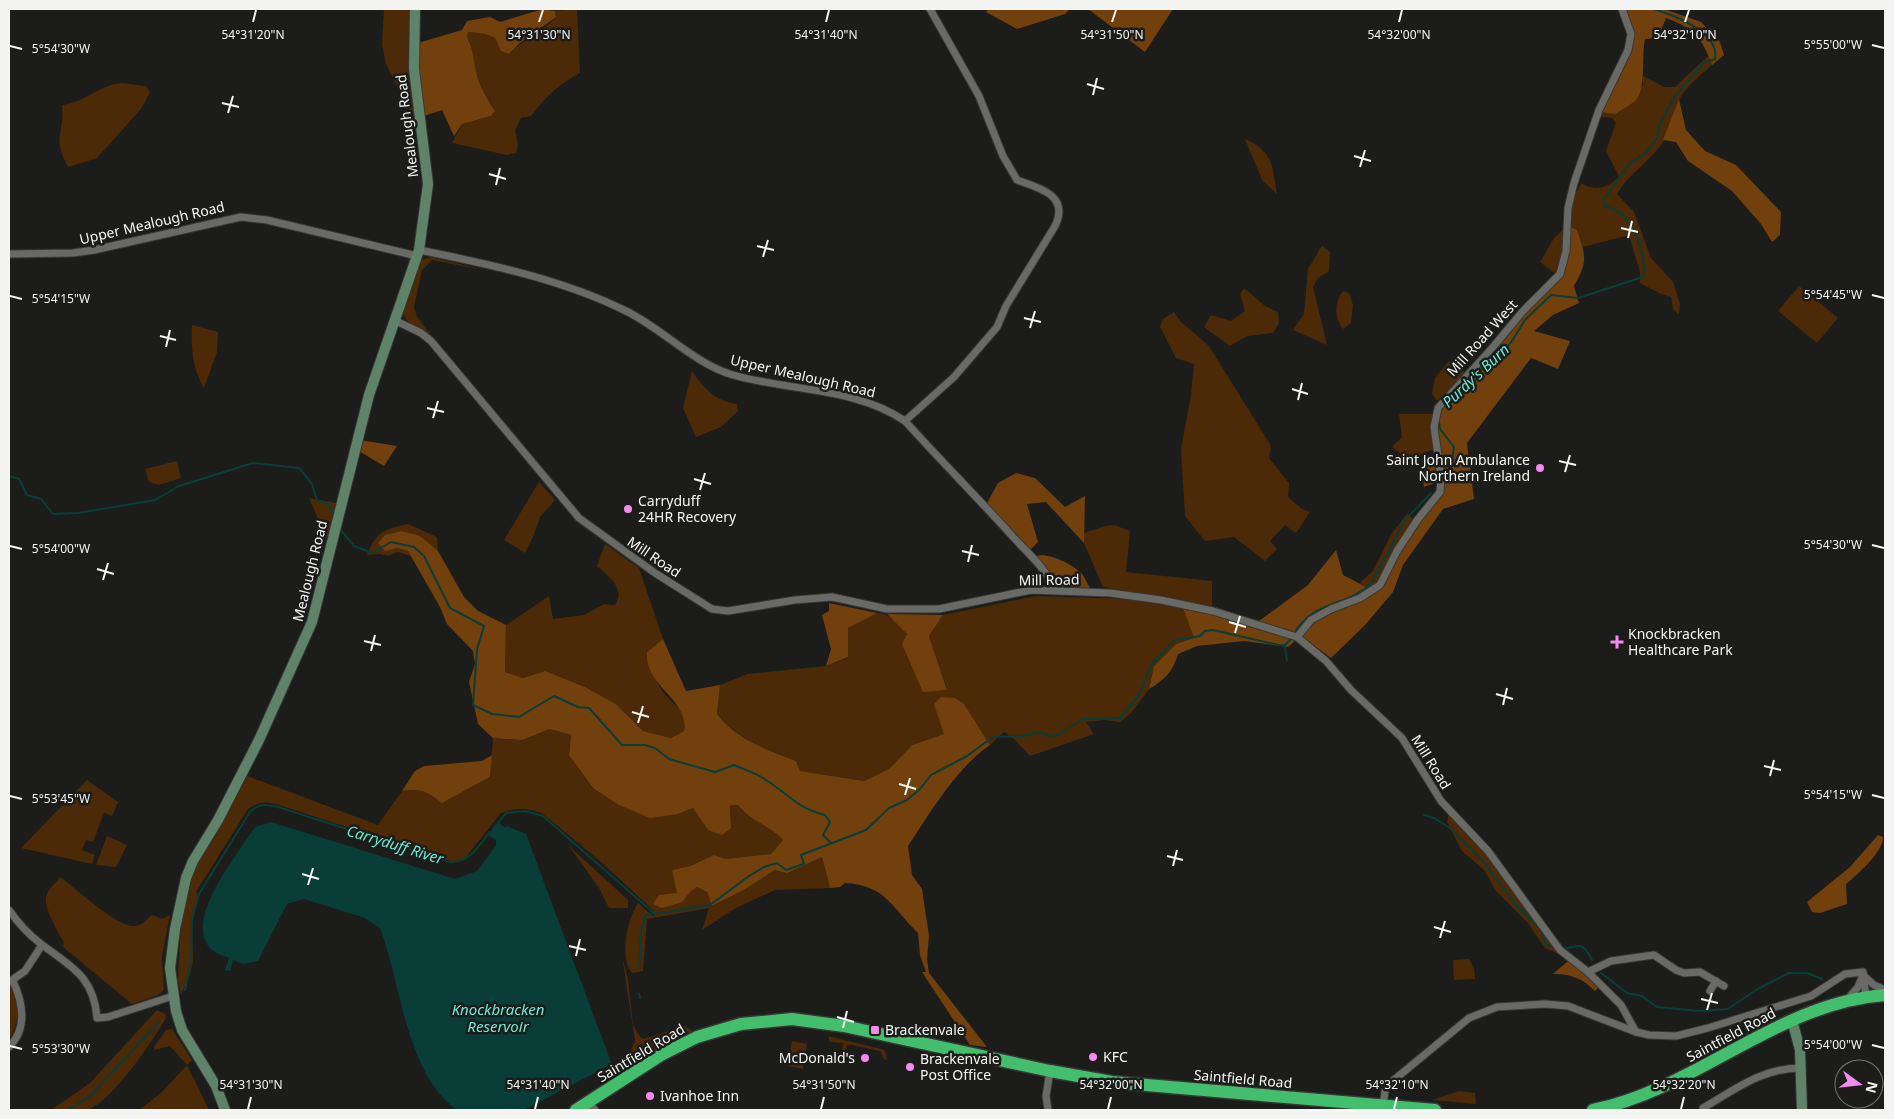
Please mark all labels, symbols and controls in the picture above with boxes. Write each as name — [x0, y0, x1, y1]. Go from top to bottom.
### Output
text: 54°31'20"N — [221, 26, 285, 43]
text: 54°31'30"N — [507, 26, 571, 43]
text: 54°31'40"N — [794, 26, 858, 43]
text: 54°31'50"N — [1080, 26, 1144, 43]
text: 54°32'00"N — [1367, 26, 1431, 43]
text: 54°32'10"N — [1653, 26, 1717, 43]
text: 5°55'00"W — [1804, 36, 1862, 53]
text: 5°54'30"W — [32, 40, 90, 57]
street label: Mealough Road — [391, 73, 422, 179]
street label: Upper Mealough Road — [77, 197, 226, 248]
text: 5°54'45"W — [1804, 286, 1862, 303]
text: 5°54'15"W — [32, 290, 90, 307]
street label: Mill Road West — [1442, 295, 1521, 380]
water label: Purdy's Burn — [1438, 339, 1513, 411]
street label: Upper Mealough Road — [729, 350, 878, 401]
place label: Saint John Ambulance Northern Ireland — [1386, 450, 1530, 485]
marker: Saint John Ambulance Northern Ireland — [1534, 462, 1546, 474]
place label: Carryduff 24HR Recovery — [638, 491, 737, 526]
marker: Carryduff 24HR Recovery — [622, 503, 634, 515]
street label: Mealough Road — [288, 518, 331, 624]
street label: Mill Road — [624, 532, 685, 581]
text: 5°54'30"W — [1804, 536, 1862, 553]
text: 5°54'00"W — [32, 540, 90, 557]
street label: Mill Road — [1018, 569, 1080, 590]
place label: Knockbracken Healthcare Park — [1628, 624, 1733, 659]
marker: Knockbracken Healthcare Park — [1610, 635, 1624, 649]
street label: Mill Road — [1407, 731, 1456, 793]
text: 5°54'15"W — [1804, 786, 1862, 803]
text: 5°53'45"W — [32, 790, 90, 807]
water label: Carryduff River — [345, 820, 447, 869]
water label: Knockbracken Reservoir — [452, 999, 544, 1036]
street label: Saintfield Road — [1683, 1003, 1779, 1066]
street label: Saintfield Road — [594, 1019, 688, 1086]
place label: Brackenvale — [885, 1020, 965, 1039]
marker: Brackenvale — [869, 1024, 881, 1036]
text: 5°54'00"W — [1804, 1036, 1862, 1053]
text: 5°53'30"W — [32, 1040, 90, 1057]
place label: KFC — [1103, 1047, 1128, 1066]
place label: McDonald's — [779, 1048, 855, 1067]
place label: Brackenvale Post Office — [920, 1049, 1000, 1084]
marker: KFC — [1087, 1051, 1099, 1063]
marker: McDonald's — [859, 1052, 871, 1064]
north arrow — [1834, 1059, 1884, 1109]
marker: Brackenvale Post Office — [904, 1061, 916, 1073]
street label: Saintfield Road — [1193, 1065, 1293, 1092]
text: 54°31'30"N — [219, 1076, 283, 1093]
text: 54°31'40"N — [506, 1076, 570, 1093]
text: 54°31'50"N — [792, 1076, 856, 1093]
text: 54°32'00"N — [1079, 1076, 1143, 1093]
text: 54°32'10"N — [1365, 1076, 1429, 1093]
text: 54°32'20"N — [1652, 1076, 1716, 1093]
text: N — [1861, 1080, 1883, 1095]
place label: Ivanhoe Inn — [660, 1086, 739, 1105]
marker: Ivanhoe Inn — [644, 1090, 656, 1102]

